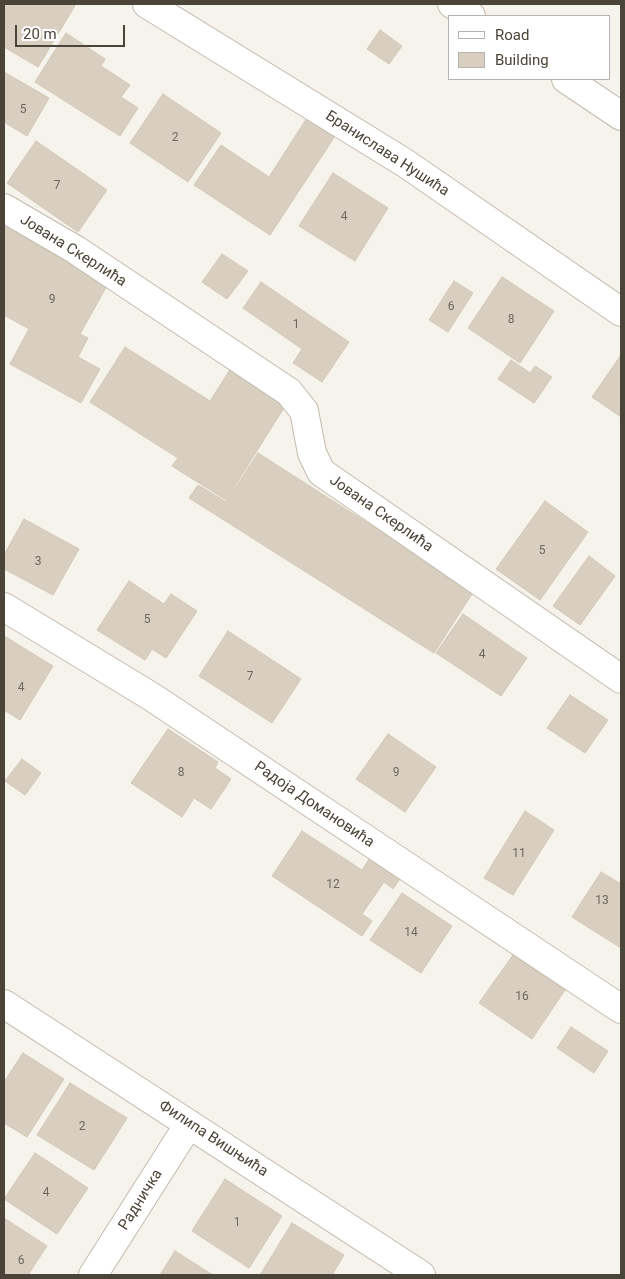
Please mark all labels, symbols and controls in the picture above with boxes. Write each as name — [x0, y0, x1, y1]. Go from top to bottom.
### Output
scale bar — [18, 15, 128, 47]
legend — [448, 15, 610, 80]
text: 20 m — [23, 25, 57, 43]
text: Road — [495, 26, 529, 44]
text: Building — [495, 51, 549, 69]
house number: 5 — [20, 103, 26, 117]
street label: Бранислава Нушића — [322, 107, 452, 201]
house number: 2 — [172, 131, 178, 145]
house number: 7 — [54, 179, 60, 193]
house number: 4 — [341, 210, 347, 224]
street label: Јована Скерлића — [16, 211, 130, 291]
house number: 9 — [49, 293, 55, 307]
house number: 6 — [448, 300, 454, 314]
house number: 8 — [508, 313, 514, 327]
house number: 1 — [293, 318, 299, 332]
street label: Јована Скерлића — [326, 472, 436, 556]
house number: 5 — [539, 544, 545, 558]
house number: 3 — [35, 555, 41, 569]
house number: 5 — [144, 613, 150, 627]
house number: 4 — [479, 648, 485, 662]
house number: 7 — [247, 670, 253, 684]
house number: 4 — [18, 681, 24, 695]
street label: Радоја Домановића — [251, 758, 377, 852]
house number: 8 — [178, 766, 184, 780]
house number: 9 — [393, 766, 399, 780]
house number: 11 — [512, 847, 526, 861]
house number: 12 — [326, 878, 340, 892]
house number: 13 — [595, 894, 609, 908]
house number: 14 — [404, 926, 418, 940]
house number: 16 — [515, 990, 529, 1004]
street label: Филипа Вишњића — [155, 1097, 271, 1181]
house number: 2 — [79, 1120, 85, 1134]
street label: Радничка — [115, 1166, 167, 1234]
house number: 4 — [43, 1186, 49, 1200]
house number: 1 — [234, 1216, 240, 1230]
house number: 6 — [18, 1254, 24, 1268]

